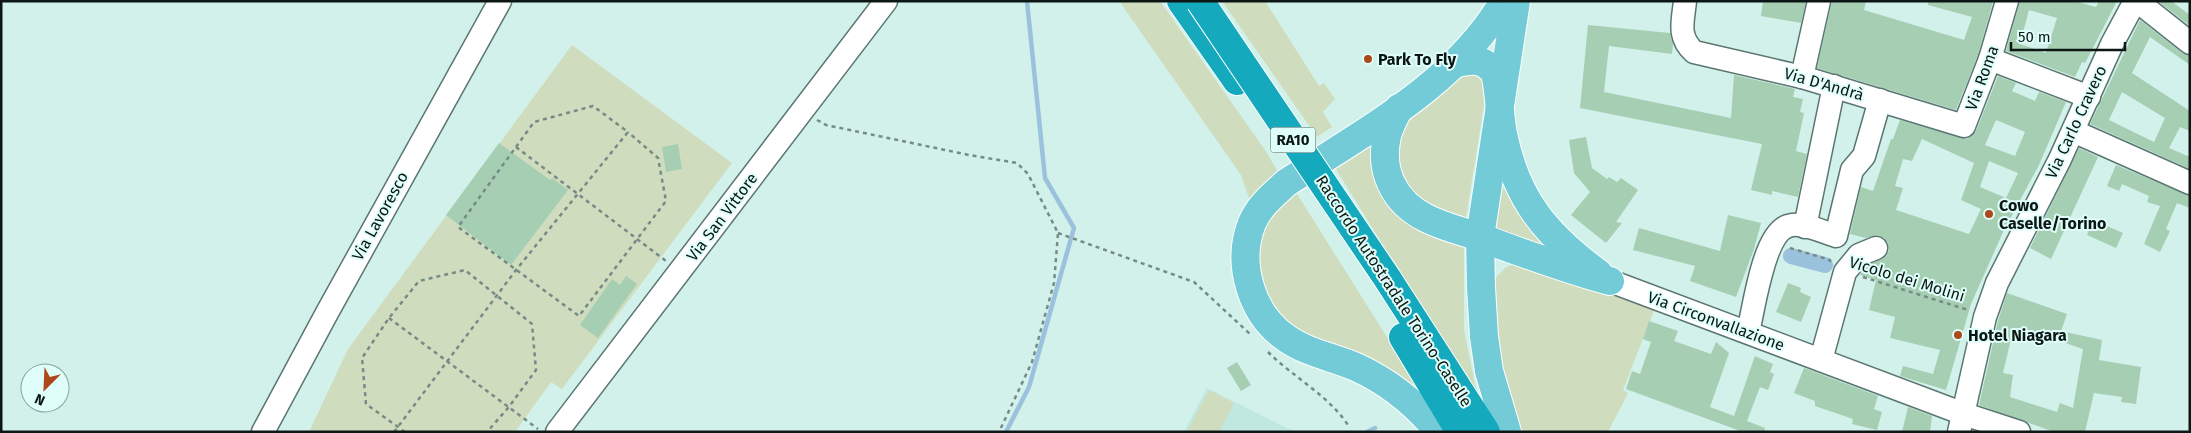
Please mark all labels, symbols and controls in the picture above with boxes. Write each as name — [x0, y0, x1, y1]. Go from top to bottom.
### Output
scale bar — [2011, 20, 2125, 52]
text: 50 m — [2018, 28, 2051, 46]
street label: Via Roma — [1962, 43, 2002, 113]
place label: Park To Fly — [1378, 50, 1457, 69]
marker: Park To Fly — [1362, 53, 1374, 65]
street label: Via Carlo Cravero — [2041, 62, 2111, 182]
street label: Via D'Andrà — [1782, 64, 1866, 104]
road number: RA10 — [1270, 128, 1316, 152]
street label: Via Lavoresco — [348, 168, 412, 264]
street label: Via San Vittore — [683, 169, 761, 265]
street label: Raccordo Autostradale Torino-Caselle — [1312, 172, 1476, 410]
place label: Cowo Caselle/Torino — [1999, 196, 2106, 233]
marker: Cowo Caselle/Torino — [1983, 208, 1995, 220]
street label: Vicolo dei Molini — [1847, 252, 1967, 306]
street label: Via Circonvallazione — [1645, 287, 1787, 355]
place label: Hotel Niagara — [1968, 326, 2067, 345]
marker: Hotel Niagara — [1952, 329, 1964, 341]
north arrow — [20, 363, 70, 413]
text: N — [32, 390, 48, 409]

